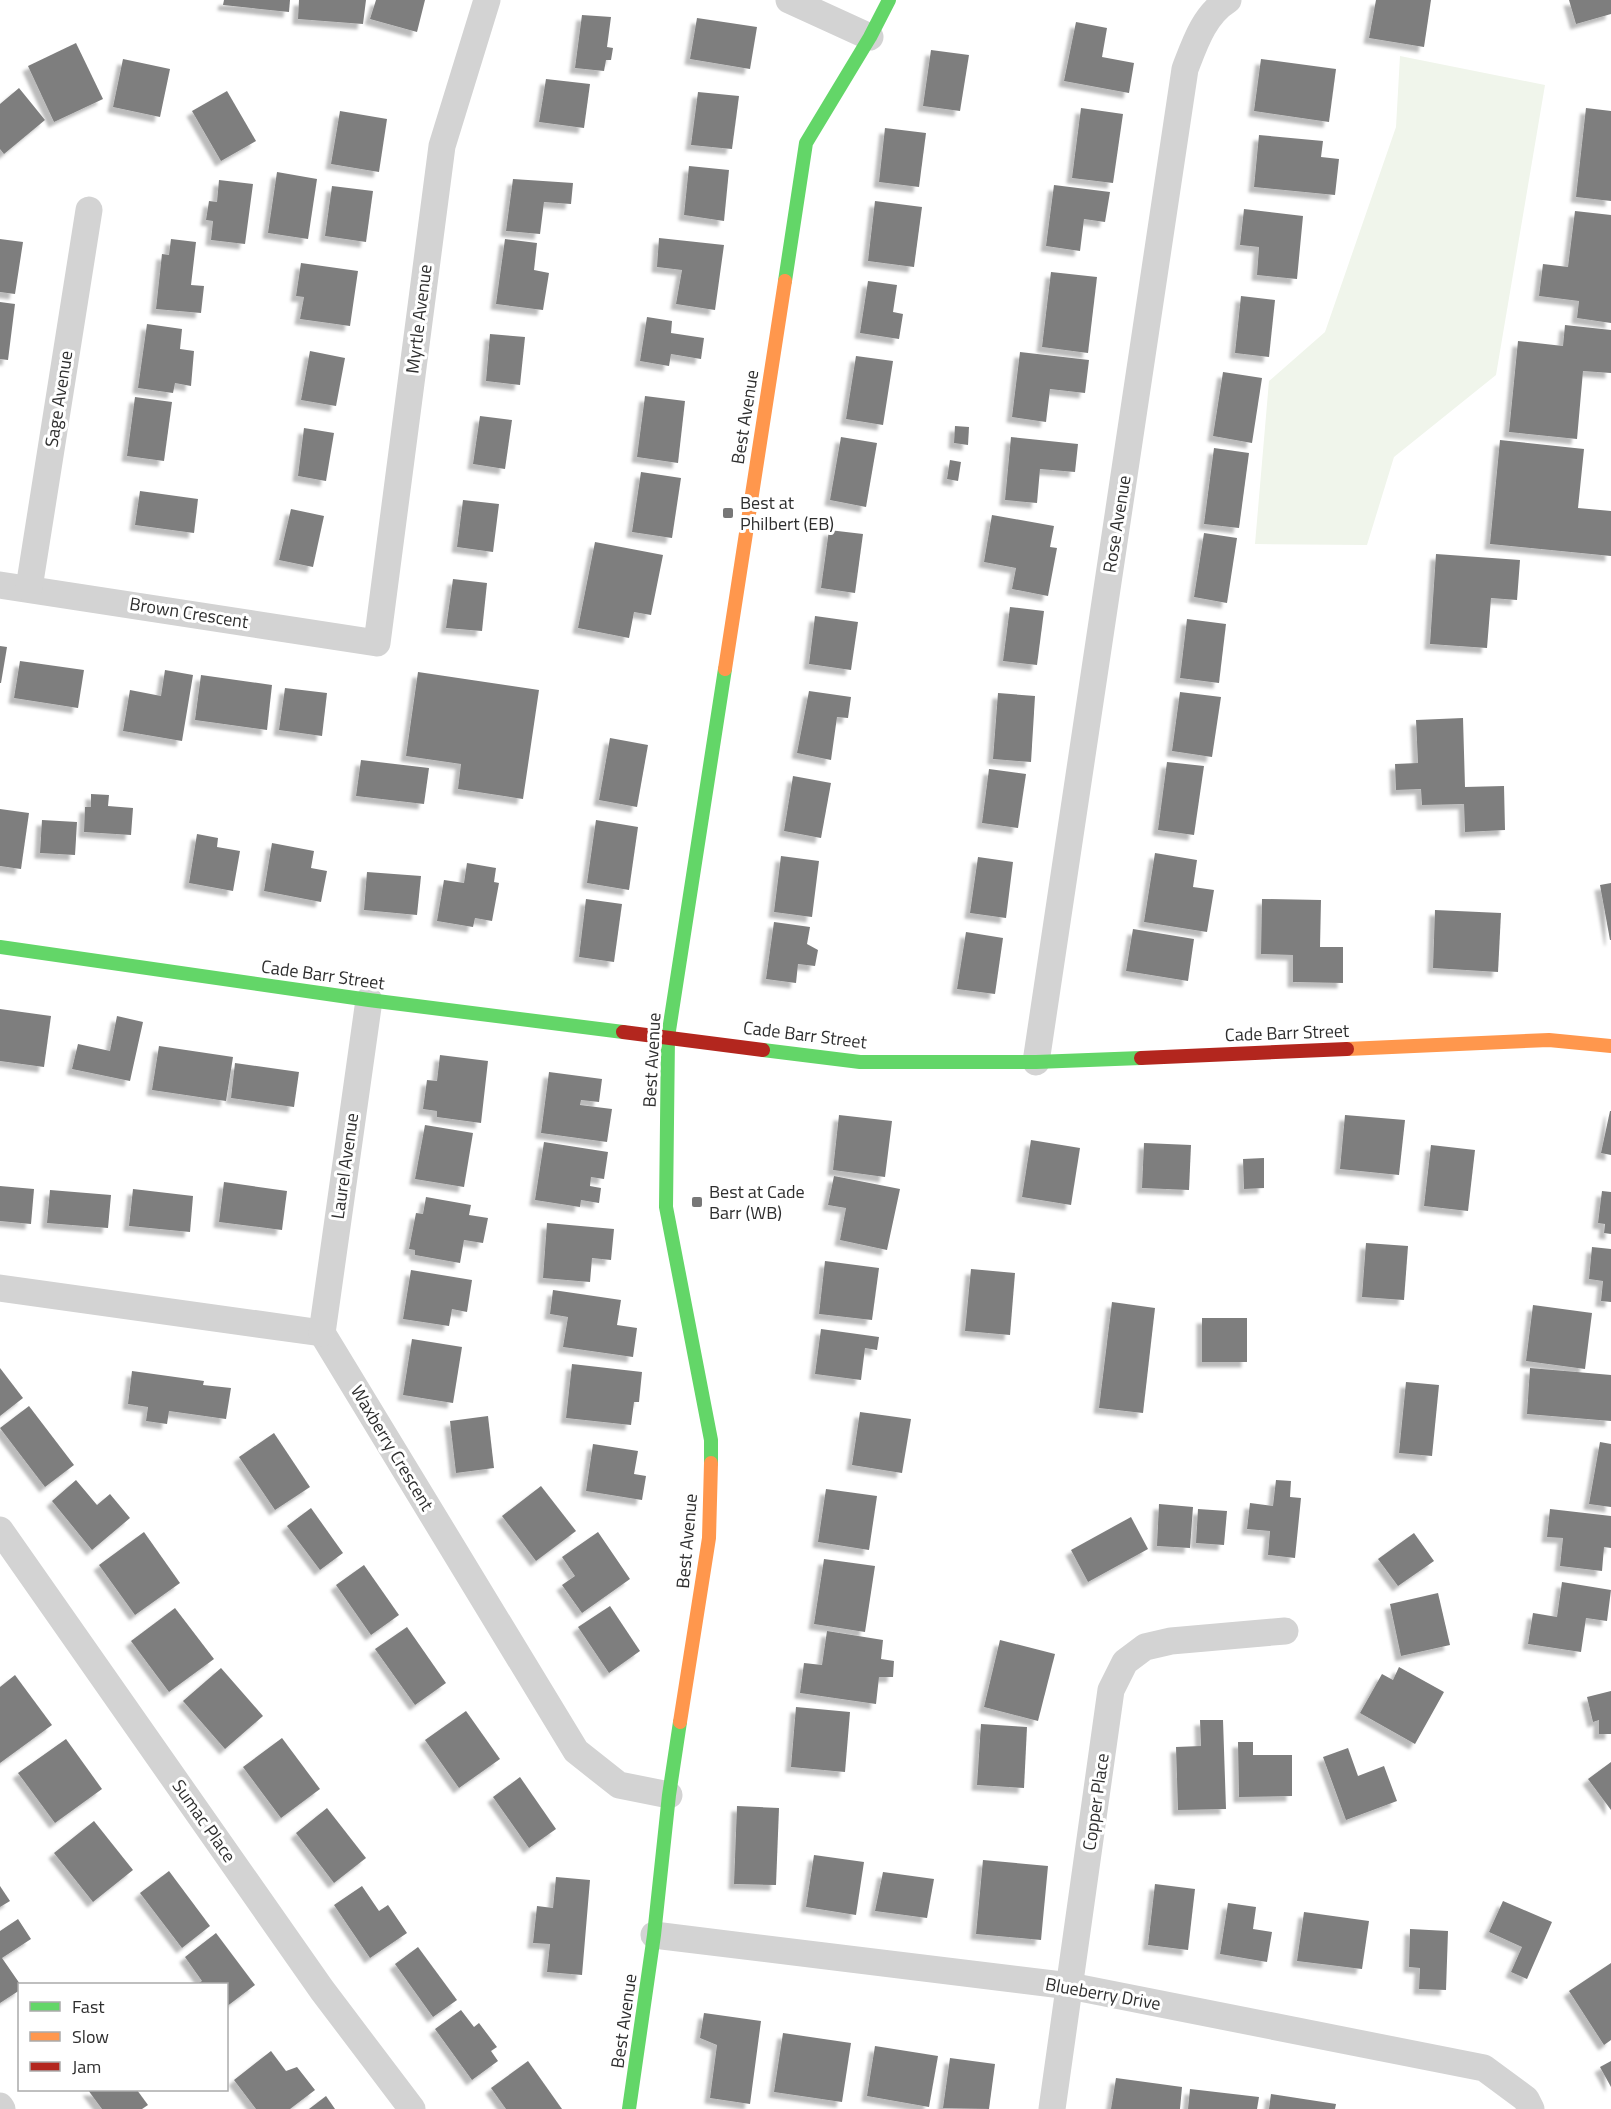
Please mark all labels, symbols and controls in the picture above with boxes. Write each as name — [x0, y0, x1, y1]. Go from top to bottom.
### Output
street label: Myrtle Avenue — [398, 263, 439, 375]
street label: Sage Avenue — [38, 349, 79, 449]
street label: Best Avenue — [724, 368, 765, 466]
street label: Rose Avenue — [1095, 473, 1138, 575]
place label: Best at Philbert (EB) — [740, 489, 834, 537]
marker: Best at Philbert (EB) — [721, 506, 735, 520]
street label: Brown Crescent — [128, 590, 251, 635]
street label: Cade Barr Street — [260, 952, 387, 997]
street label: Best Avenue — [636, 1012, 667, 1108]
street label: Cade Barr Street — [742, 1014, 869, 1056]
street label: Cade Barr Street — [1224, 1017, 1350, 1048]
street label: Laurel Avenue — [324, 1111, 365, 1221]
place label: Best at Cade Barr (WB) — [709, 1178, 805, 1226]
marker: Best at Cade Barr (WB) — [690, 1195, 704, 1209]
street label: Waxberry Crescent — [344, 1380, 441, 1516]
street label: Best Avenue — [669, 1492, 704, 1590]
street label: Copper Place — [1075, 1752, 1116, 1852]
street label: Sumac Place — [166, 1774, 243, 1868]
street label: Blueberry Drive — [1043, 1970, 1163, 2017]
street label: Best Avenue — [604, 1972, 643, 2070]
legend — [18, 1983, 228, 2091]
text: Fast — [72, 1993, 105, 2020]
text: Slow — [72, 2023, 109, 2050]
text: Jam — [72, 2053, 101, 2080]

